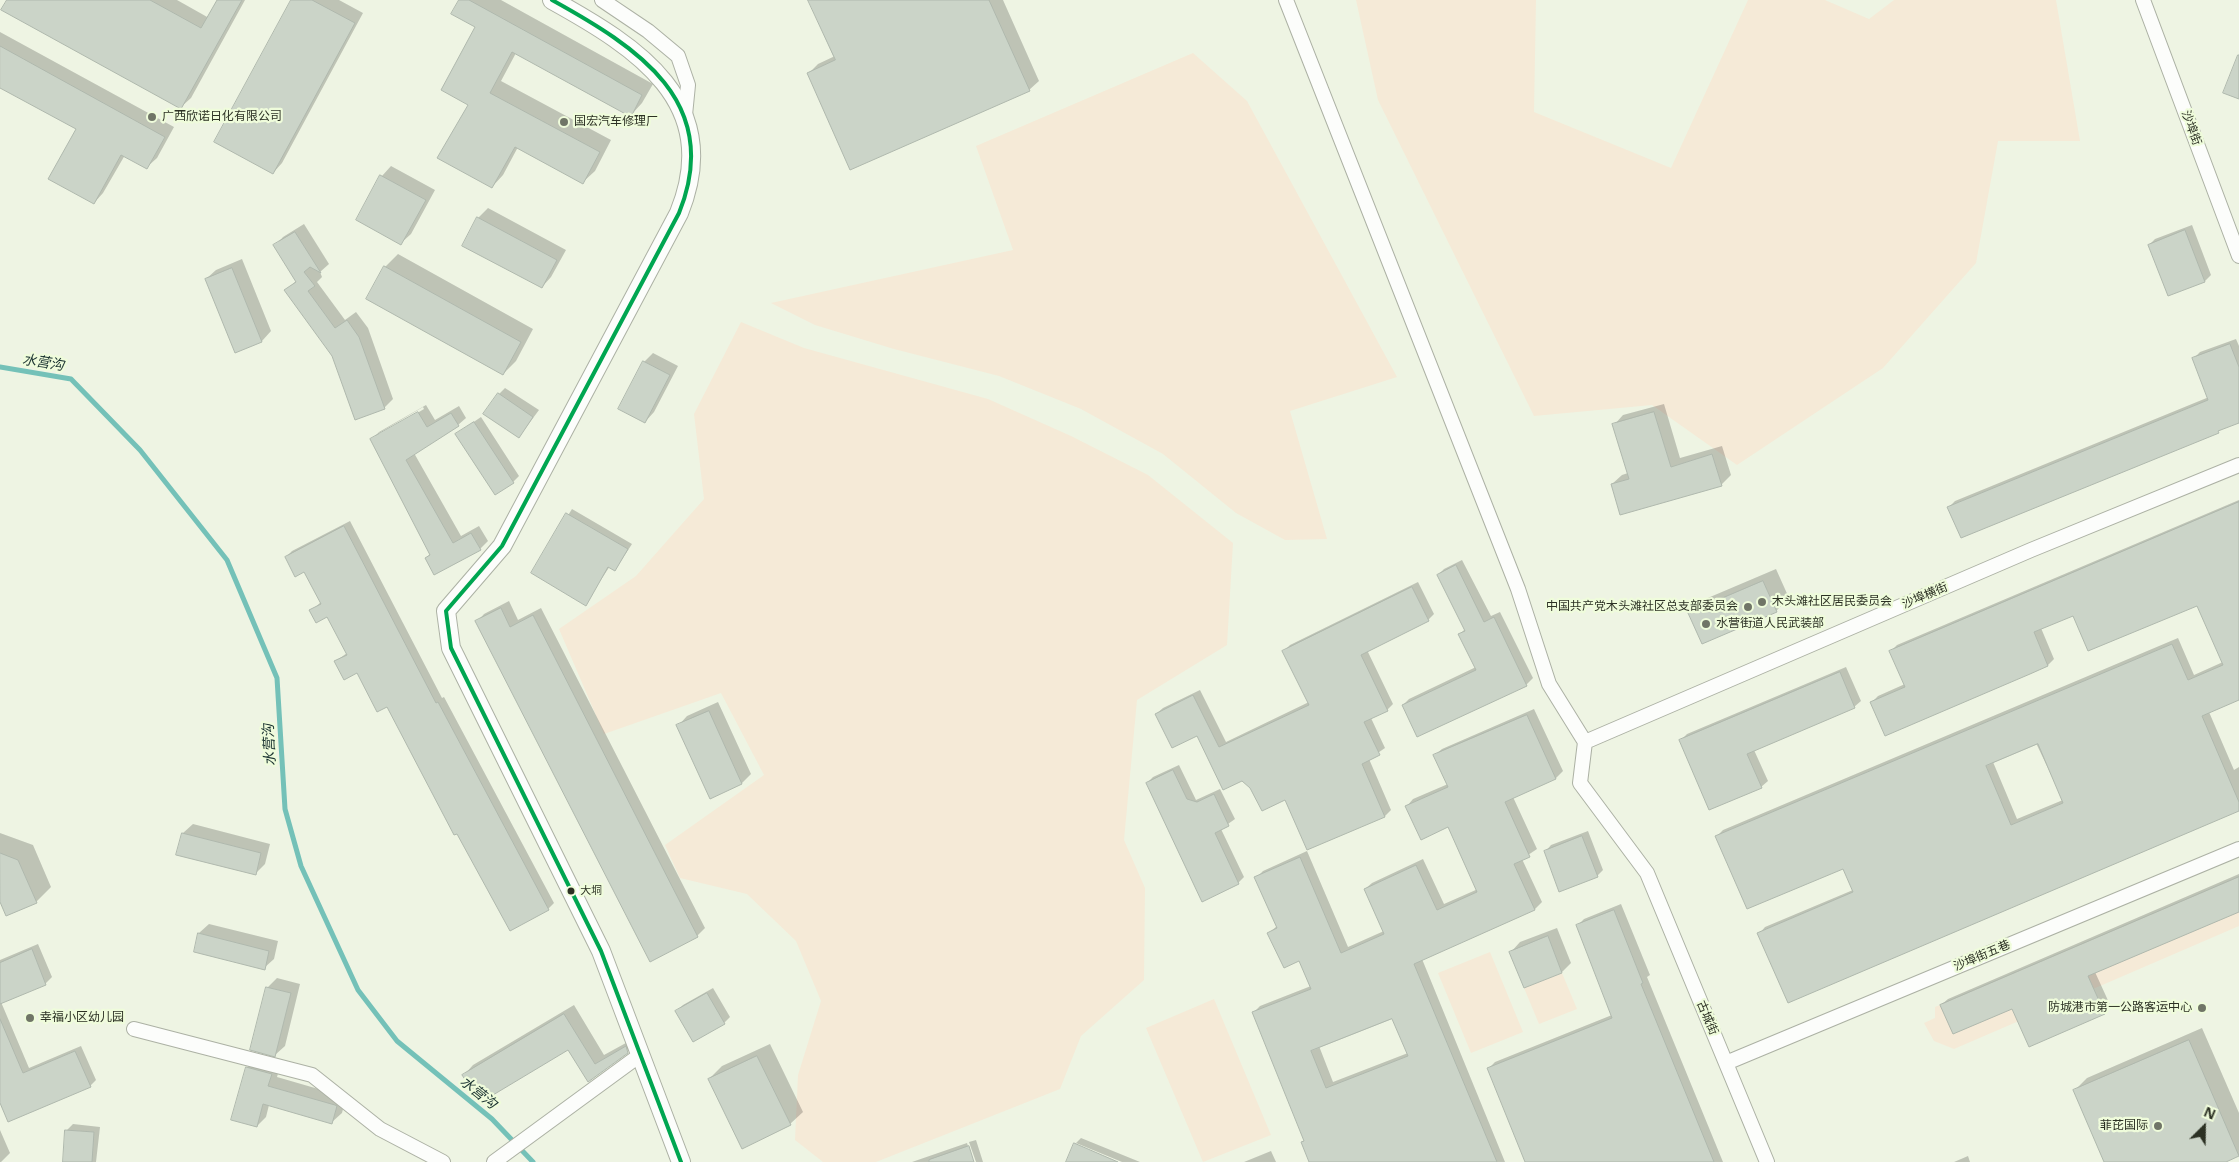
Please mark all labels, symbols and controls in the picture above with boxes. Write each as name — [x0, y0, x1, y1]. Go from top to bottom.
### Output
street label: 沙埠街 — [2178, 109, 2204, 147]
place label: 广西欣诺日化有限公司 — [162, 110, 282, 124]
marker: 广西欣诺日化有限公司 — [146, 111, 158, 123]
place label: 国宏汽车修理厂 — [574, 115, 658, 129]
marker: 国宏汽车修理厂 — [558, 116, 570, 128]
water label: 水营沟 — [21, 351, 65, 375]
street label: 沙埠横街 — [1900, 580, 1950, 612]
place label: 木头滩社区居民委员会 — [1772, 595, 1892, 609]
marker: 木头滩社区居民委员会 — [1756, 596, 1768, 608]
place label: 中国共产党木头滩社区总支部委员会 — [1546, 600, 1738, 614]
marker: 中国共产党木头滩社区总支部委员会 — [1742, 601, 1754, 613]
place label: 水营街道人民武装部 — [1716, 617, 1824, 631]
marker: 水营街道人民武装部 — [1700, 618, 1712, 630]
water label: 水营沟 — [261, 724, 279, 766]
place label: 大垌 — [580, 884, 602, 898]
marker: 大垌 — [566, 886, 576, 896]
street label: 沙埠街五巷 — [1952, 938, 2012, 974]
street label: 古城街 — [1693, 999, 1721, 1037]
place label: 防城港市第一公路客运中心 — [2048, 1001, 2192, 1015]
marker: 防城港市第一公路客运中心 — [2196, 1002, 2208, 1014]
place label: 幸福小区幼儿园 — [40, 1011, 124, 1025]
marker: 幸福小区幼儿园 — [24, 1012, 36, 1024]
water label: 水营沟 — [456, 1073, 500, 1113]
north arrow — [2179, 1102, 2229, 1152]
text: N — [2201, 1102, 2219, 1124]
place label: 菲芘国际 — [2100, 1119, 2148, 1133]
marker: 菲芘国际 — [2152, 1120, 2164, 1132]

